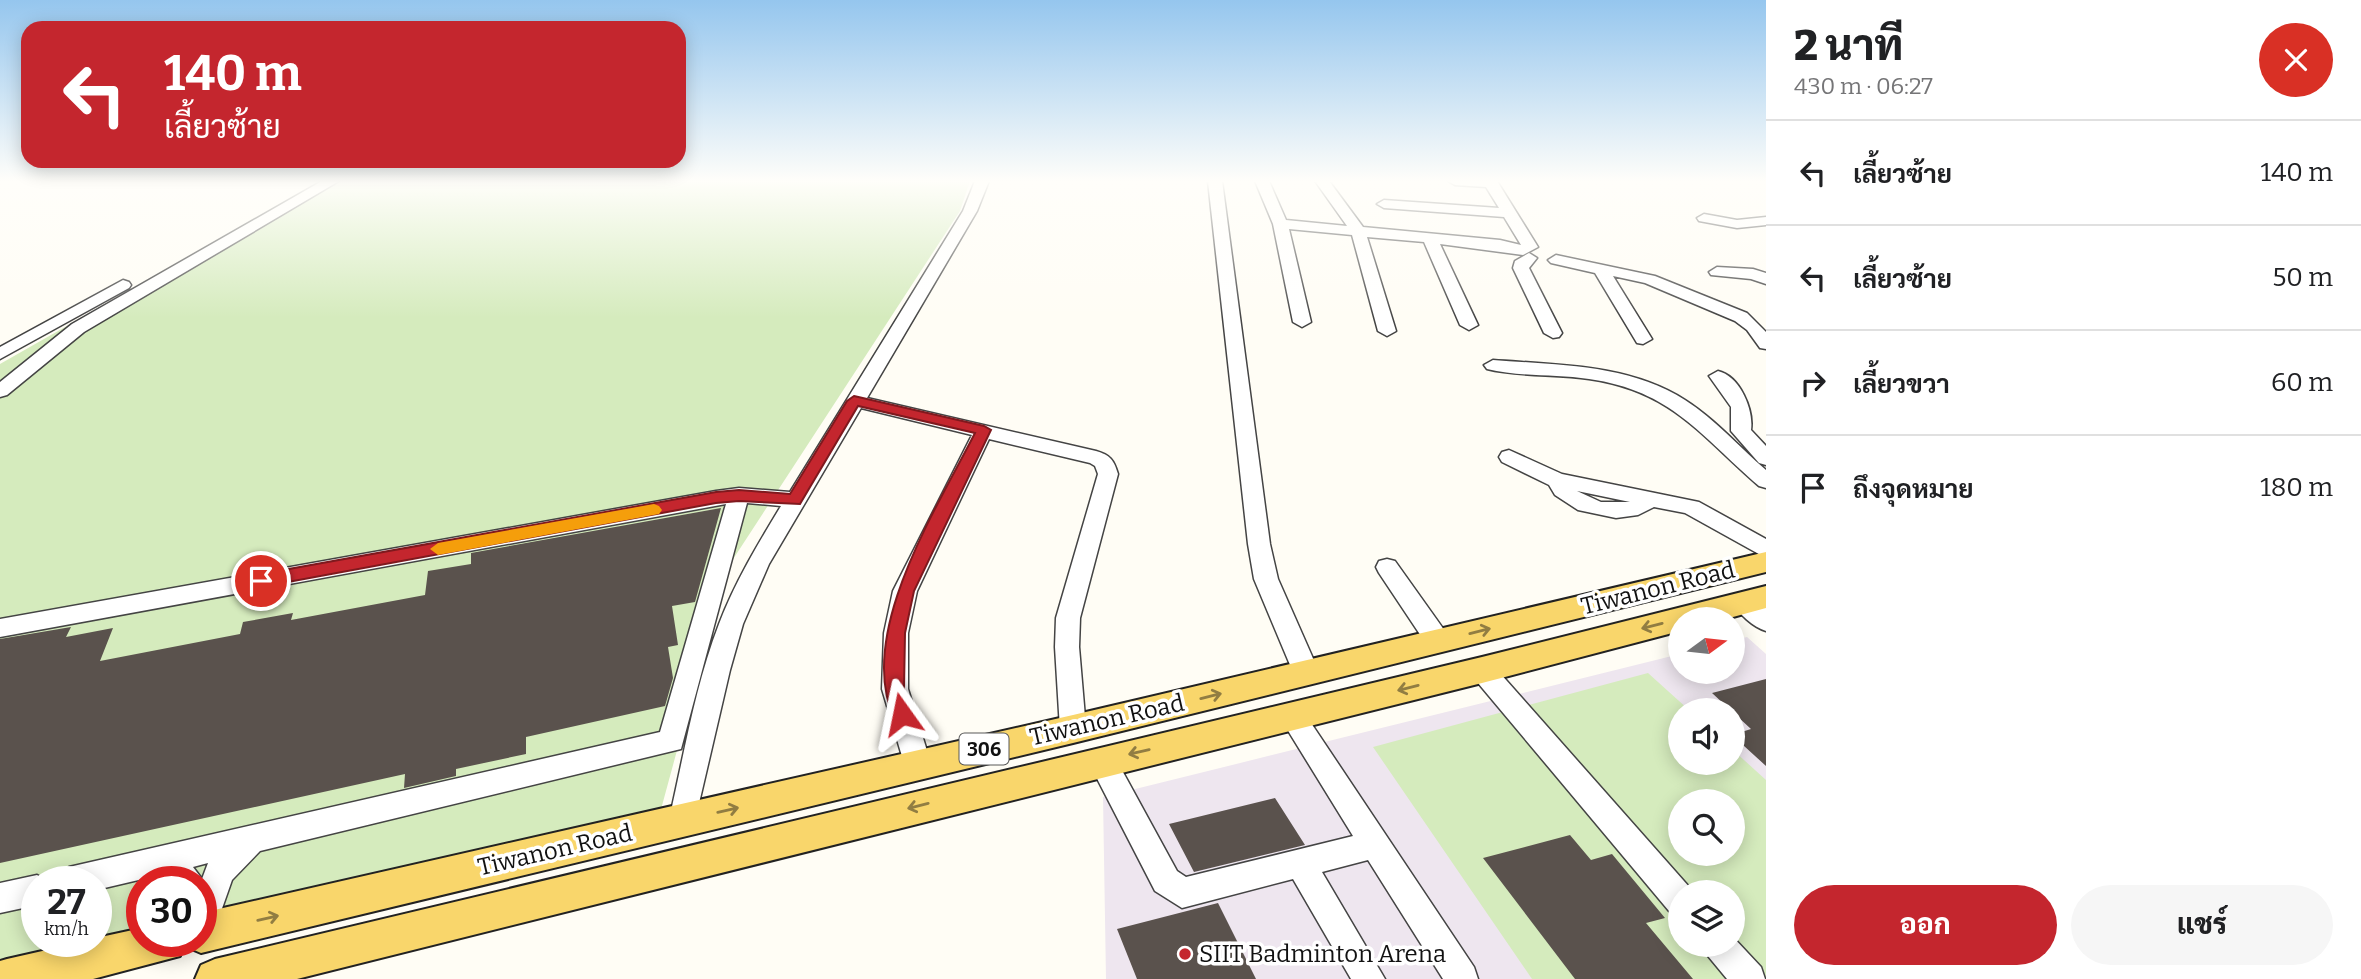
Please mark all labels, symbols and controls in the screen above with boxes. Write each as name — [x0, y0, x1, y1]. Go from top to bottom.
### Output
text: 2 นาที — [1794, 21, 1903, 71]
button: close — [2259, 23, 2333, 97]
text: 140 m — [164, 44, 302, 103]
icon: left — [49, 49, 140, 140]
text: 430 m · 06:27 — [1794, 72, 1933, 100]
text: เลี้ยวซ้าย — [164, 108, 281, 146]
icon: left — [1794, 154, 1832, 192]
text: 140 m — [2261, 157, 2333, 188]
text: เลี้ยวซ้าย — [1853, 159, 1952, 190]
icon: left — [1794, 259, 1832, 297]
text: 50 m — [2272, 262, 2333, 293]
text: เลี้ยวซ้าย — [1853, 264, 1952, 295]
icon: right — [1794, 364, 1832, 402]
text: 60 m — [2271, 367, 2333, 398]
text: เลี้ยวขวา — [1853, 369, 1950, 400]
icon: arrive — [1794, 469, 1832, 507]
text: 180 m — [2260, 472, 2333, 503]
text: ถึงจุดหมาย — [1853, 474, 1974, 505]
pin — [231, 551, 291, 611]
street label: Tiwanon Road — [1578, 555, 1738, 621]
icon: arrive — [242, 562, 280, 600]
north arrow — [1668, 607, 1745, 684]
map controls — [1668, 607, 1745, 957]
one-way arrow — [1642, 620, 1664, 633]
one-way arrow — [1468, 623, 1491, 637]
position arrow — [865, 677, 939, 751]
one-way arrow — [1397, 682, 1420, 695]
one-way arrow — [1200, 688, 1222, 701]
street label: Tiwanon Road — [1027, 689, 1187, 751]
button: sound — [1668, 698, 1745, 775]
road number: 306 — [960, 734, 1009, 764]
one-way arrow — [1128, 746, 1151, 759]
button: search — [1668, 789, 1745, 866]
one-way arrow — [907, 800, 930, 813]
one-way arrow — [716, 802, 739, 816]
street label: Tiwanon Road — [475, 819, 635, 881]
speed limit sign: 30 — [126, 866, 217, 957]
button: layers — [1668, 880, 1745, 957]
text: 27 — [47, 881, 86, 923]
button: ออก — [1794, 885, 2057, 965]
button: แชร์ — [2071, 885, 2333, 965]
one-way arrow — [256, 910, 279, 924]
text: km/h — [44, 918, 89, 940]
place label: SIIT Badminton Arena — [1199, 940, 1446, 968]
marker: SIIT Badminton Arena — [1177, 946, 1193, 962]

